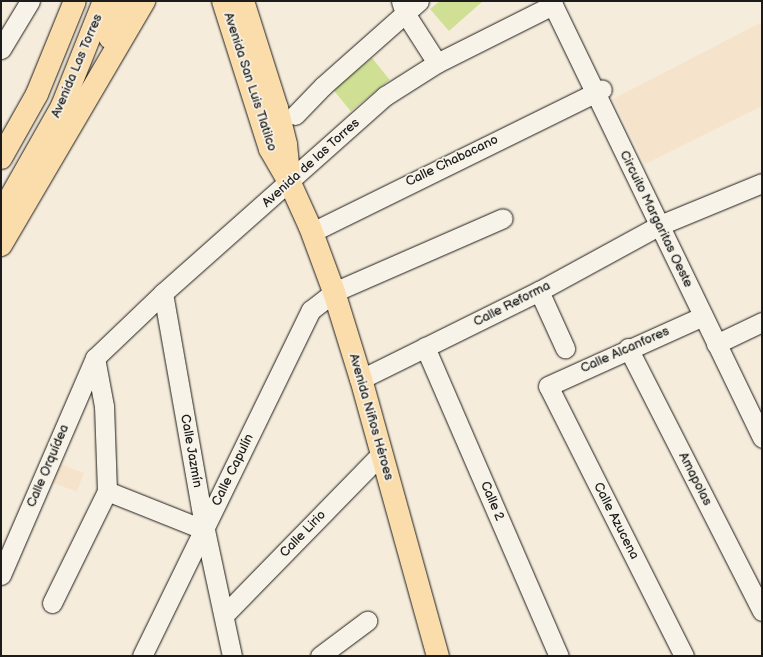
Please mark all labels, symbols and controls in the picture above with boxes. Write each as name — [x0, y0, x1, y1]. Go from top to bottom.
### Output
street label: Avenida San Luis Tlatilco — [220, 10, 280, 154]
street label: Avenida Las Torres — [48, 12, 106, 120]
street label: Avenida de las Torres — [259, 115, 363, 211]
street label: Calle Chabacano — [403, 132, 501, 190]
street label: Circuito Margaritas Oeste — [616, 148, 696, 290]
street label: Calle Reforma — [471, 278, 553, 330]
street label: Calle Alcanfores — [578, 323, 672, 377]
street label: Avenida Niños Héroes — [345, 352, 397, 482]
street label: Calle Jazmín — [177, 413, 205, 489]
street label: Calle Orquídea — [24, 422, 72, 510]
street label: Calle Capulín — [209, 431, 257, 509]
street label: Amapolas — [675, 450, 715, 508]
street label: Calle 2 — [477, 479, 507, 523]
street label: Calle Azucena — [590, 480, 642, 562]
street label: Calle Lirio — [277, 507, 329, 561]

